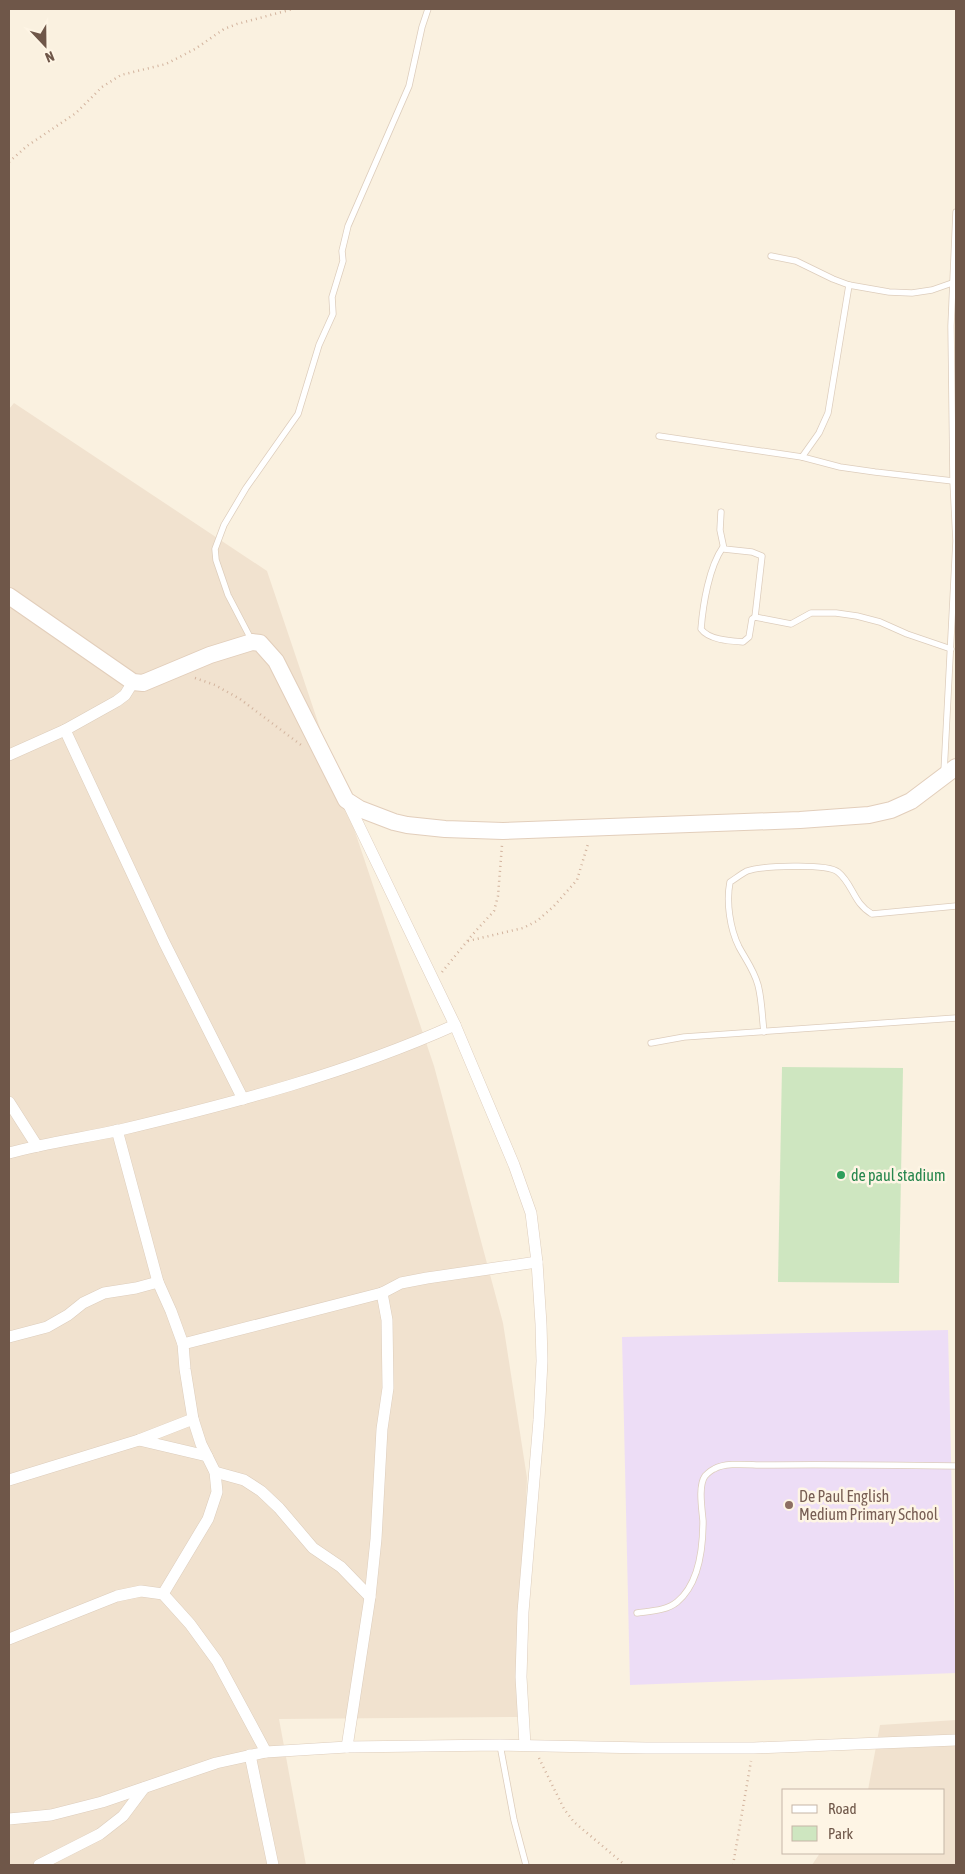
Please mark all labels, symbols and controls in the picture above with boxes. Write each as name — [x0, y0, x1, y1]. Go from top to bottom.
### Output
north arrow — [20, 20, 70, 70]
text: N — [43, 48, 57, 66]
place label: de paul stadium — [851, 1166, 945, 1185]
marker: de paul stadium — [835, 1169, 847, 1181]
place label: De Paul English Medium Primary School — [799, 1487, 939, 1524]
marker: De Paul English Medium Primary School — [783, 1499, 795, 1511]
legend — [782, 1789, 945, 1854]
text: Road — [828, 1800, 857, 1817]
text: Park — [828, 1825, 853, 1842]

